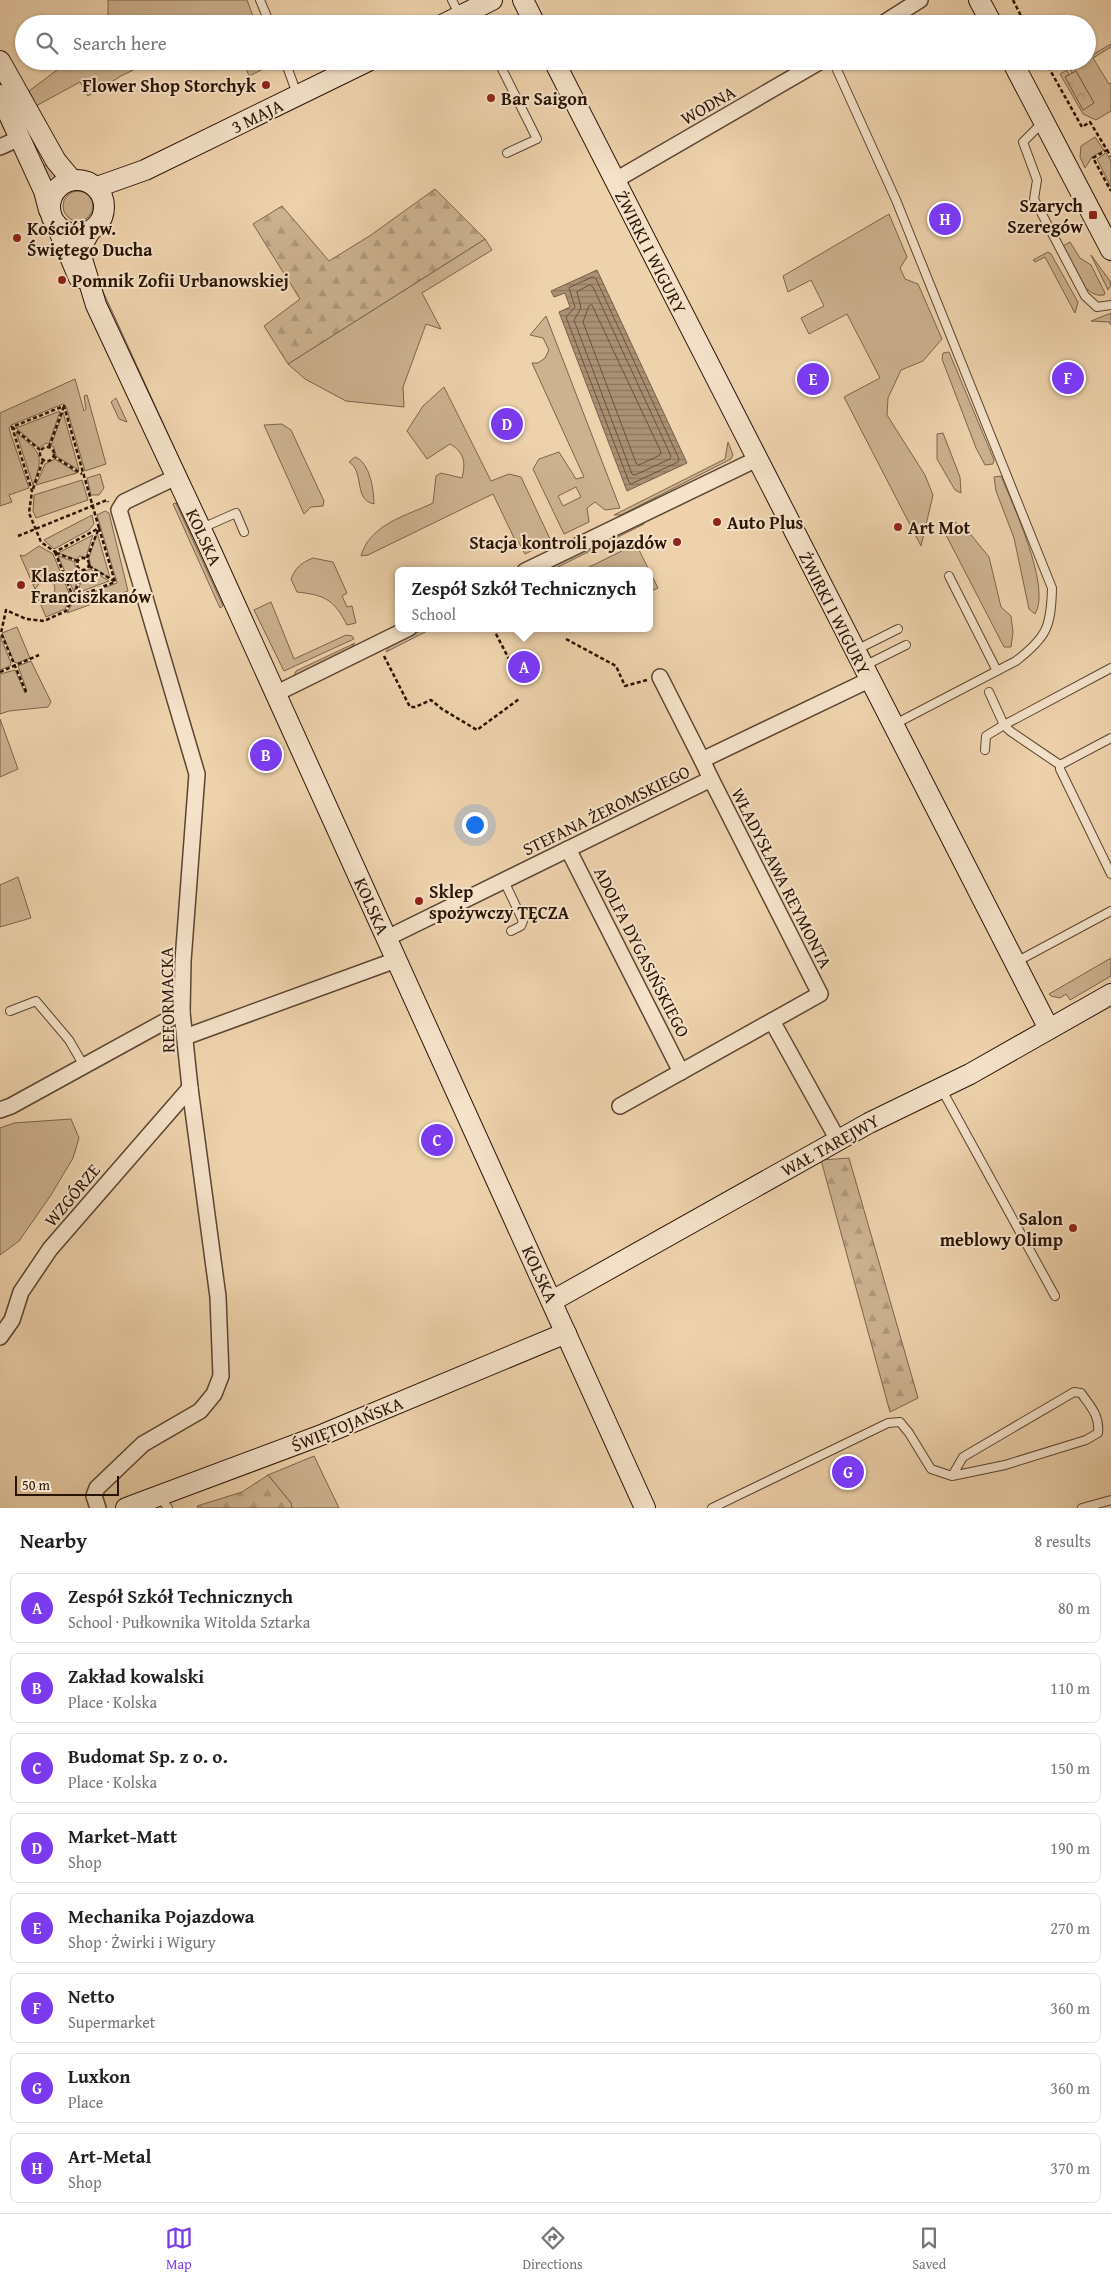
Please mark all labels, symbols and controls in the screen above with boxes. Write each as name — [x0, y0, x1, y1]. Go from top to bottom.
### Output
search box — [15, 15, 1096, 70]
icon: search — [33, 29, 61, 57]
text: Search here — [73, 29, 167, 57]
place label: Flower Shop Storchyk — [82, 72, 257, 99]
street label: WODNA — [675, 78, 741, 132]
marker: Flower Shop Storchyk — [260, 79, 272, 91]
place label: Bar Saigon — [501, 85, 588, 112]
street label: 3 MAJA — [226, 92, 288, 140]
marker: Bar Saigon — [485, 92, 497, 104]
street label: ŻWIRKI I WIGURY — [608, 186, 694, 318]
place label: Szarych Szeregów — [1007, 192, 1083, 240]
pin: H — [929, 200, 961, 238]
marker: Szarych Szeregów — [1087, 209, 1099, 221]
place label: Kościół pw. Świętego Ducha — [27, 215, 153, 263]
marker: Kościół pw. Świętego Ducha — [11, 232, 23, 244]
place label: Pomnik Zofii Urbanowskiej — [72, 267, 289, 294]
marker: Pomnik Zofii Urbanowskiej — [56, 274, 68, 286]
pin: F — [1052, 359, 1084, 397]
pin: E — [797, 360, 829, 398]
pin: D — [491, 405, 523, 443]
street label: KOLSKA — [179, 504, 229, 570]
place label: Auto Plus — [727, 509, 804, 536]
place label: Art Mot — [908, 514, 971, 541]
marker: Auto Plus — [711, 516, 723, 528]
marker: Art Mot — [892, 521, 904, 533]
place label: Stacja kontroli pojazdów — [469, 529, 667, 556]
marker: Stacja kontroli pojazdów — [671, 536, 683, 548]
street label: ŻWIRKI I WIGURY — [792, 547, 878, 679]
place label: Klasztor Franciszkanów — [31, 562, 151, 610]
popup — [395, 567, 653, 632]
text: Zespół Szkół Technicznych — [412, 574, 636, 602]
marker: Klasztor Franciszkanów — [15, 579, 27, 591]
text: School — [412, 602, 456, 626]
pin: A — [508, 648, 540, 686]
pin: B — [250, 736, 282, 774]
street label: STEFANA ŻEROMSKIEGO — [518, 758, 694, 862]
street label: WŁADYSŁAWA REYMONTA — [725, 783, 839, 973]
your location — [462, 812, 488, 838]
street label: ADOLFA DYGASIŃSKIEGO — [587, 862, 697, 1042]
street label: KOLSKA — [347, 873, 397, 939]
place label: Sklep spożywczy TĘCZA — [429, 878, 570, 926]
marker: Sklep spożywczy TĘCZA — [413, 895, 425, 907]
street label: REFORMACKA — [153, 947, 181, 1053]
street label: WAŁ TAREJWY — [776, 1107, 884, 1183]
pin: C — [421, 1121, 453, 1159]
street label: WZGÓRZE — [37, 1157, 107, 1233]
place label: Salon meblowy Olimp — [940, 1205, 1063, 1253]
marker: Salon meblowy Olimp — [1067, 1222, 1079, 1234]
street label: KOLSKA — [515, 1241, 565, 1307]
street label: ŚWIĘTOJAŃSKA — [287, 1389, 407, 1459]
pin: G — [832, 1453, 864, 1491]
scale bar — [15, 1473, 119, 1496]
text: 50 m — [22, 1475, 50, 1495]
text: Nearby — [20, 1525, 87, 1556]
text: 8 results — [1034, 1529, 1091, 1553]
text: Zespół Szkół Technicznych — [68, 1582, 293, 1610]
text: A — [32, 1596, 42, 1620]
text: 80 m — [1058, 1596, 1090, 1620]
text: School · Pułkownika Witolda Sztarka — [68, 1610, 310, 1634]
text: Zakład kowalski — [68, 1662, 204, 1690]
text: B — [32, 1676, 42, 1700]
text: 110 m — [1050, 1676, 1090, 1700]
text: Place · Kolska — [68, 1690, 157, 1714]
text: Budomat Sp. z o. o. — [68, 1742, 228, 1770]
text: C — [32, 1756, 42, 1780]
text: 150 m — [1050, 1756, 1090, 1780]
text: Place · Kolska — [68, 1770, 157, 1794]
text: Market-Matt — [68, 1822, 177, 1850]
text: D — [32, 1836, 42, 1860]
text: 190 m — [1050, 1836, 1090, 1860]
text: Shop — [68, 1850, 102, 1874]
text: Mechanika Pojazdowa — [68, 1902, 254, 1930]
text: E — [33, 1916, 41, 1940]
text: 270 m — [1050, 1916, 1090, 1940]
text: Shop · Żwirki i Wigury — [68, 1930, 216, 1954]
text: Netto — [68, 1982, 115, 2010]
text: F — [33, 1996, 41, 2020]
text: 360 m — [1050, 1996, 1090, 2020]
text: Supermarket — [68, 2010, 155, 2034]
text: Luxkon — [68, 2062, 131, 2090]
text: G — [32, 2076, 42, 2100]
text: 360 m — [1050, 2076, 1090, 2100]
text: Place — [68, 2090, 103, 2114]
text: Art-Metal — [68, 2142, 151, 2170]
text: H — [31, 2156, 43, 2180]
text: 370 m — [1050, 2156, 1090, 2180]
text: Shop — [68, 2170, 102, 2194]
tab: Map — [165, 2224, 193, 2274]
tab: Directions — [522, 2224, 583, 2274]
tab: Saved — [912, 2224, 946, 2274]

